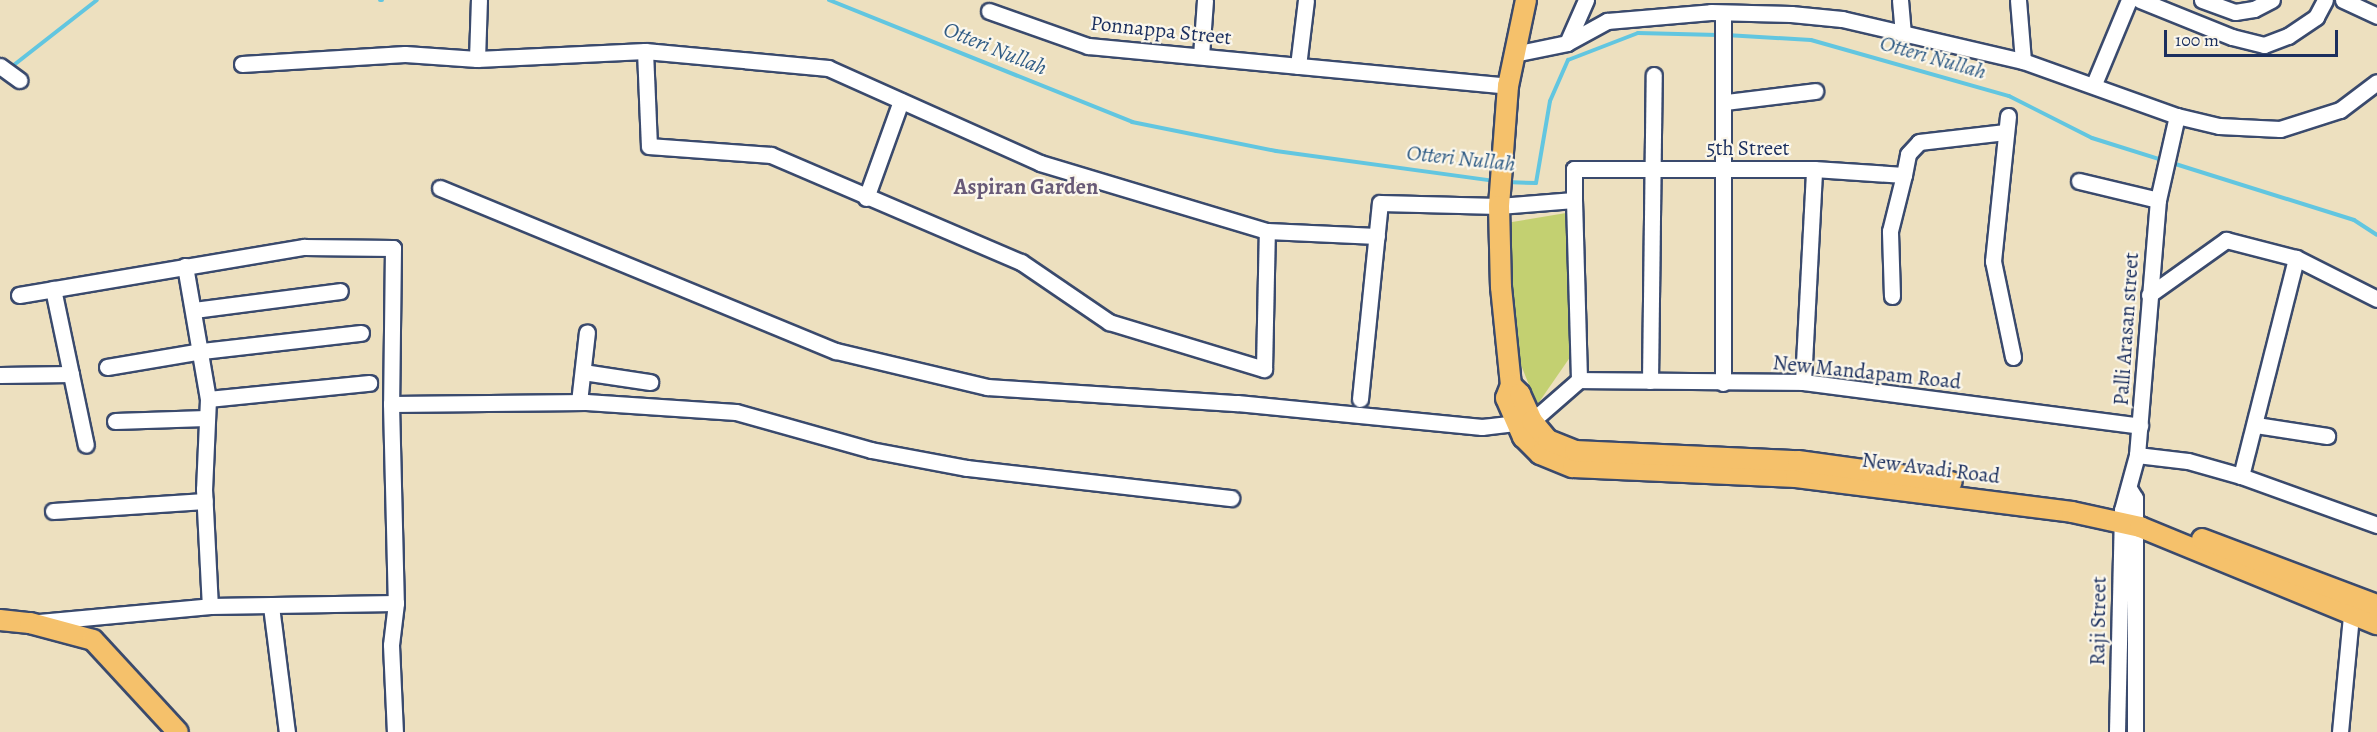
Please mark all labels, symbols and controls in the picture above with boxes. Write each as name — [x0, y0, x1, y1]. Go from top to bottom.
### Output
street label: Ponnappa Street — [1089, 10, 1233, 50]
water label: Otteri Nullah — [939, 16, 1051, 82]
scale bar — [2167, 18, 2341, 56]
text: 100 m — [2175, 28, 2219, 52]
water label: Otteri Nullah — [1877, 30, 1989, 86]
street label: 5th Street — [1707, 135, 1789, 161]
water label: Otteri Nullah — [1405, 140, 1517, 178]
district label: Aspiran Garden — [954, 175, 1098, 201]
street label: Palli Arasan street — [2108, 252, 2144, 406]
street label: New Mandapam Road — [1772, 350, 1962, 394]
street label: New Avadi Road — [1861, 447, 2001, 489]
street label: Raji Street — [2085, 576, 2111, 666]

